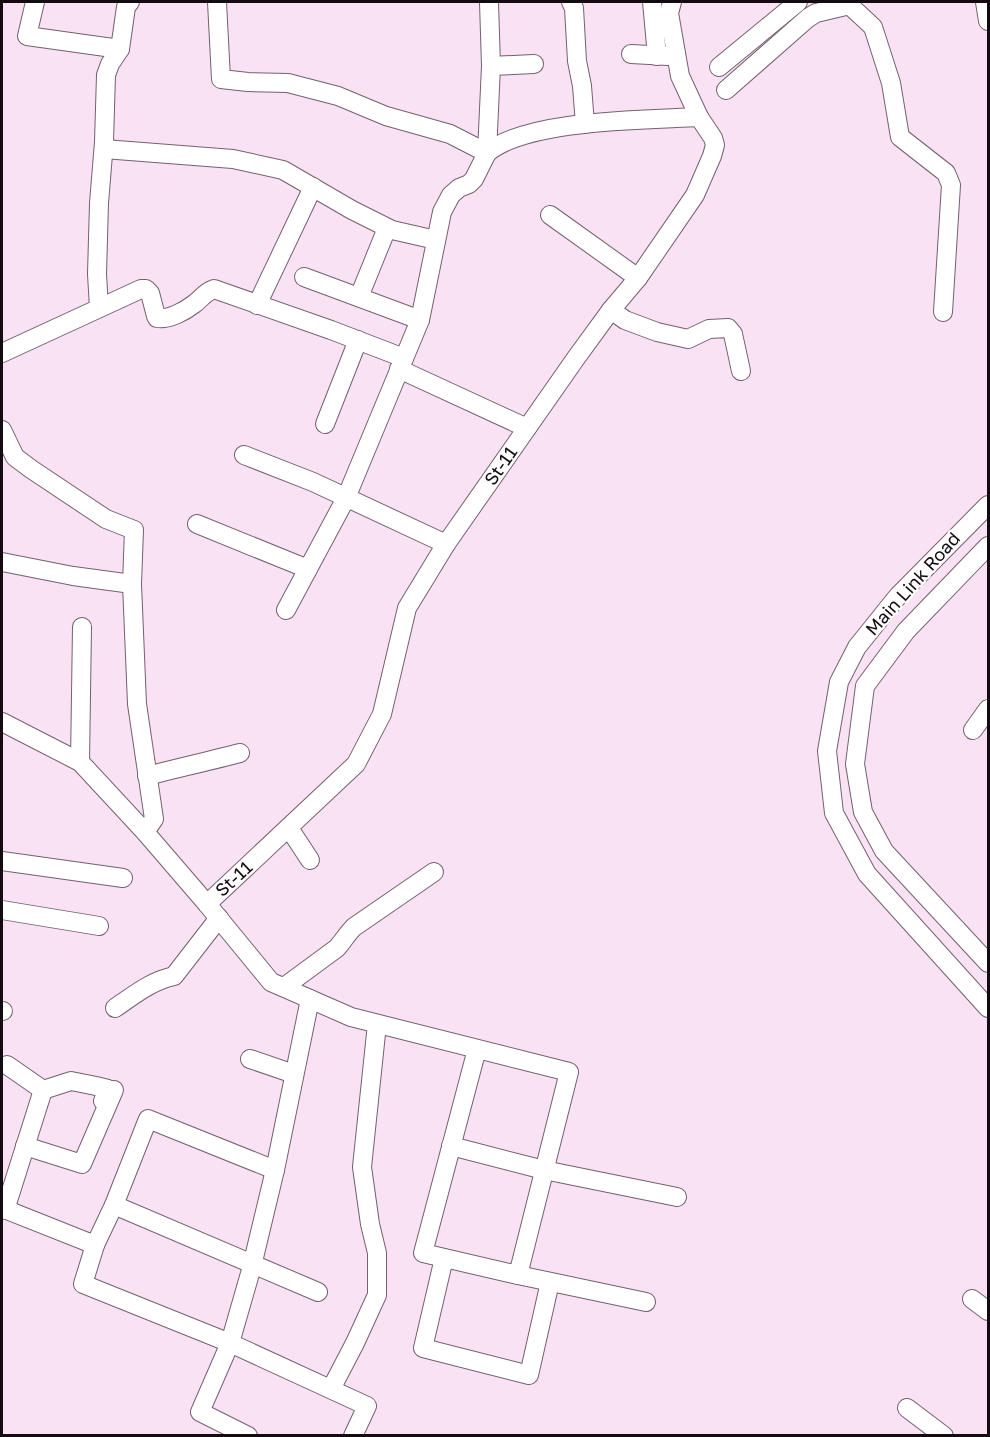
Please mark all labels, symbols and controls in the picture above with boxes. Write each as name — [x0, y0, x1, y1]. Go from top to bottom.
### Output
street label: St-11 — [479, 442, 521, 489]
street label: Main Link Road — [860, 527, 964, 639]
street label: St-11 — [210, 856, 256, 901]

